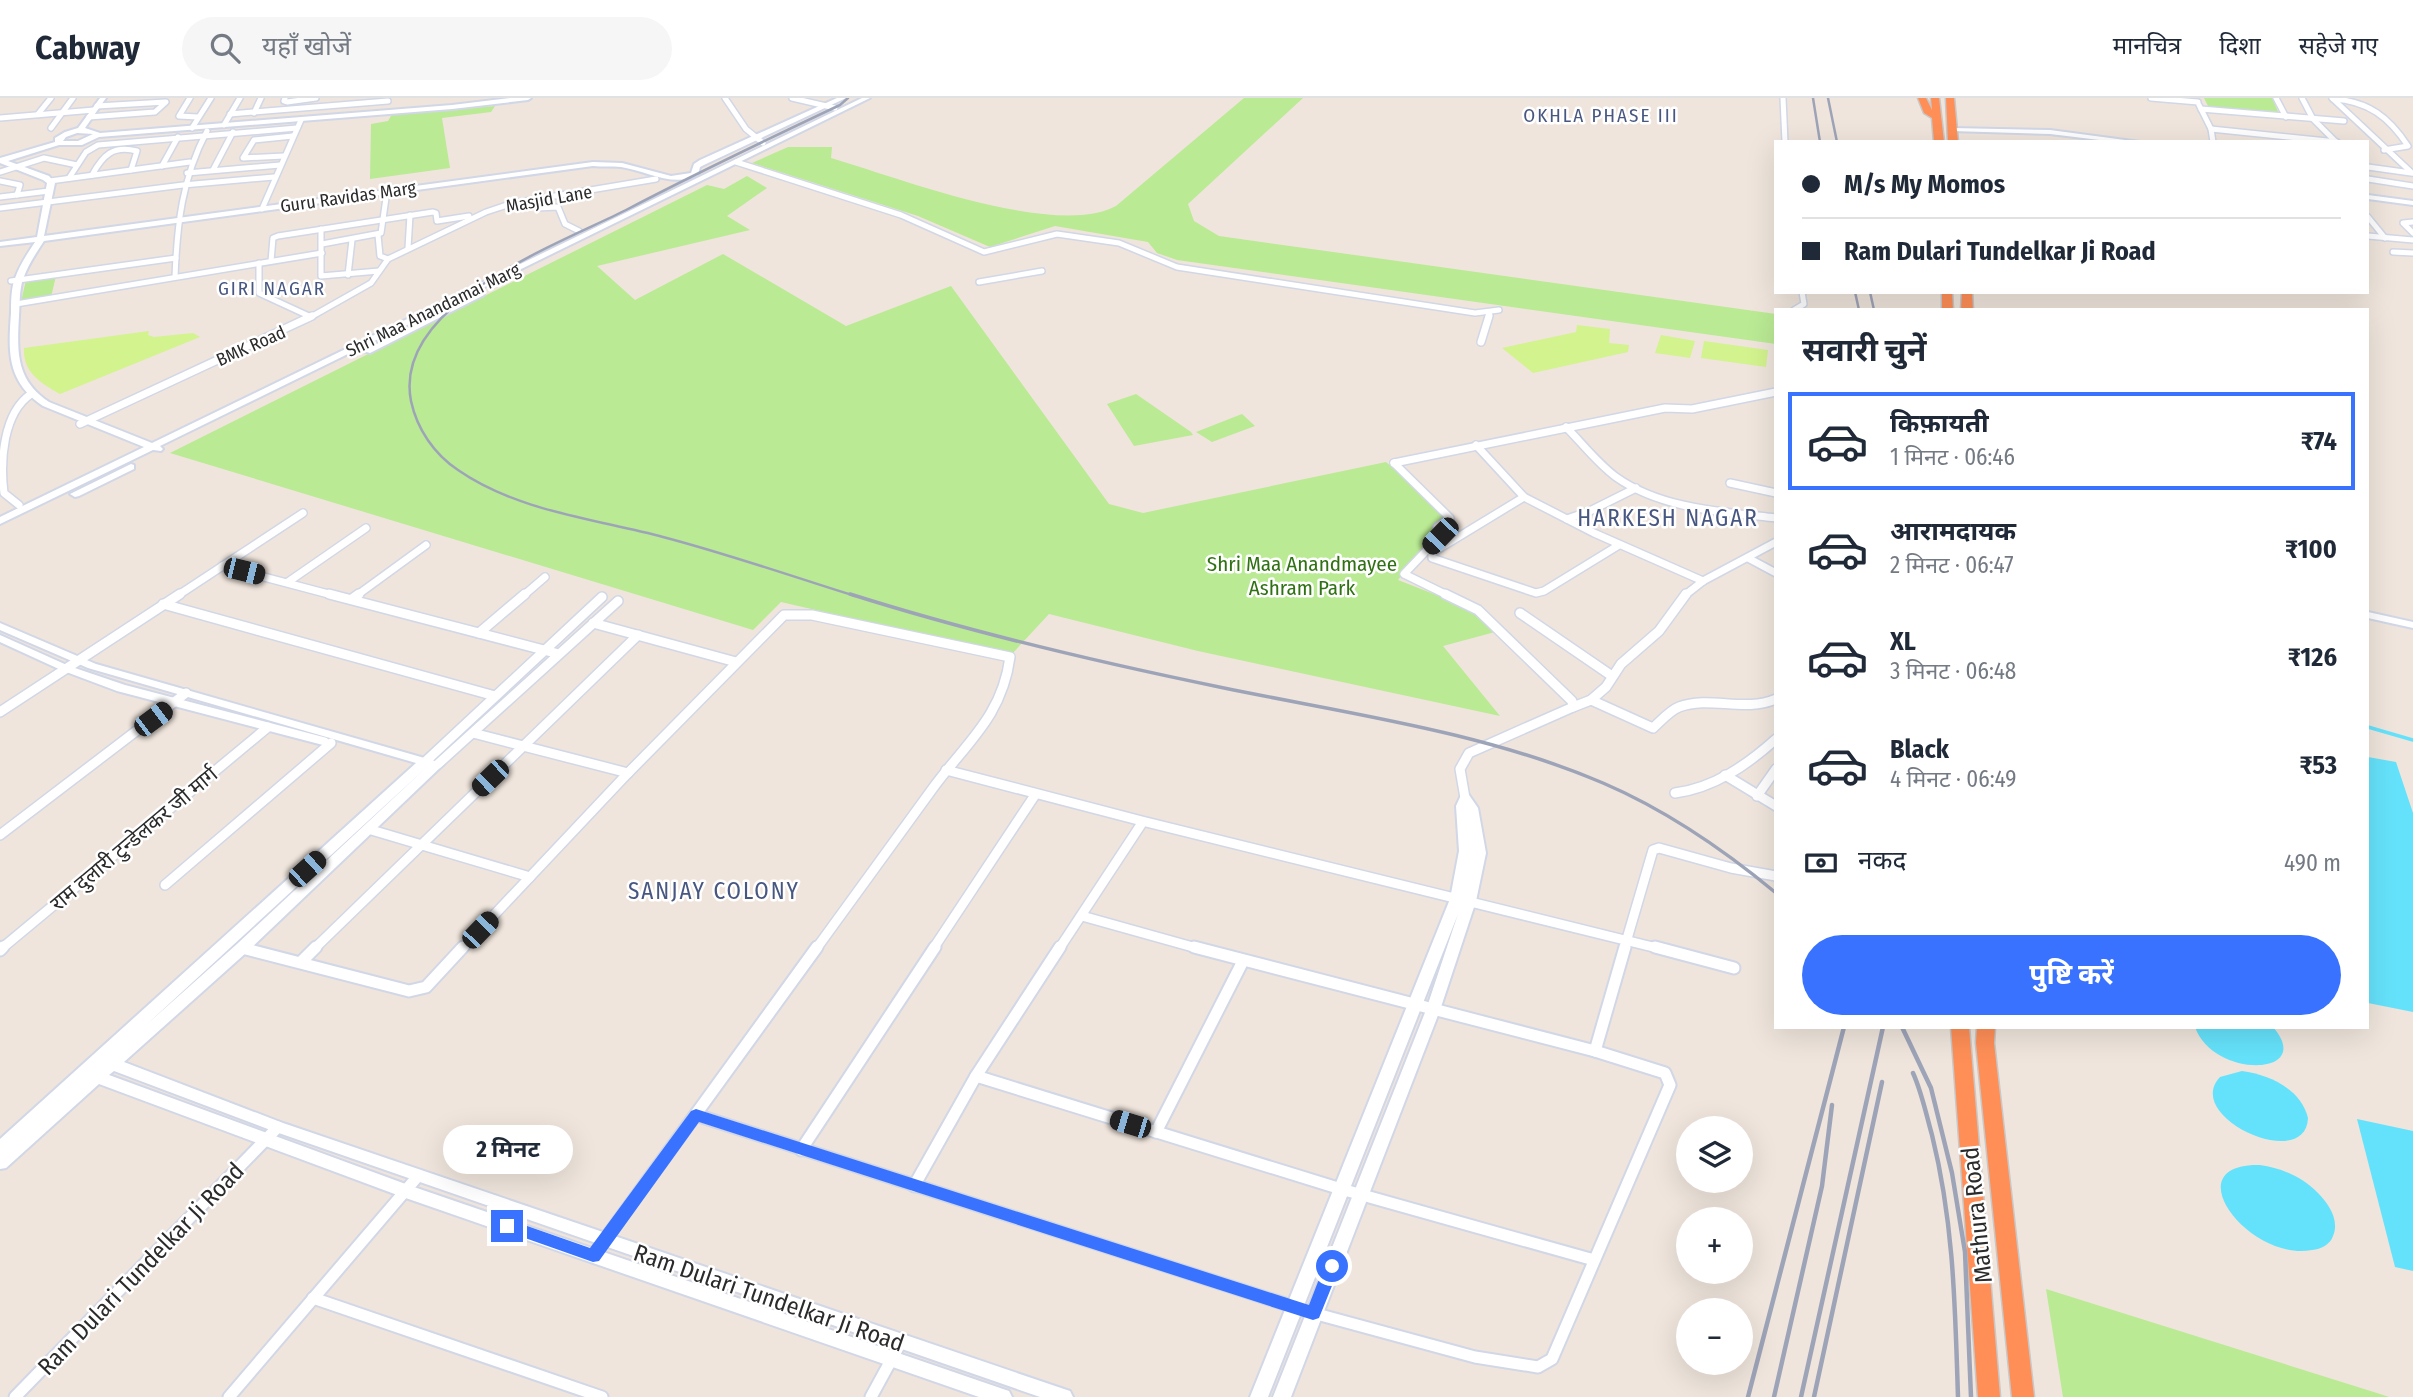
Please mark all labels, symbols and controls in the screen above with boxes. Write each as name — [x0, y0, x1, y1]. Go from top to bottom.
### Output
search box — [182, 17, 672, 80]
text: Cabway — [35, 28, 140, 68]
icon: search — [206, 29, 244, 67]
text: यहाँ खोजें — [262, 31, 351, 62]
text: मानचित्र — [2113, 32, 2181, 60]
text: दिशा — [2219, 32, 2261, 60]
text: सहेजे गए — [2299, 32, 2378, 60]
district label: OKHLA PHASE III — [1523, 104, 1679, 127]
text: M/s My Momos — [1844, 169, 2005, 200]
street label: Guru Ravidas Marg — [279, 177, 418, 217]
street label: Masjid Lane — [504, 181, 594, 217]
text: Ram Dulari Tundelkar Ji Road — [1844, 236, 2156, 267]
street label: Shri Maa Anandamai Marg — [342, 258, 524, 362]
district label: GIRI NAGAR — [218, 277, 326, 300]
street label: BMK Road — [213, 321, 289, 371]
text: सवारी चुनें — [1802, 331, 1926, 369]
text: किफ़ायती — [1890, 408, 1989, 439]
icon: car — [1806, 410, 1869, 473]
text: ₹74 — [2301, 426, 2337, 457]
text: 1 मिनट · 06:46 — [1890, 443, 2015, 471]
district label: HARKESH NAGAR — [1577, 504, 1759, 532]
car — [1418, 514, 1463, 558]
text: आरामदायक — [1890, 516, 2016, 547]
icon: car — [1806, 518, 1869, 581]
text: ₹100 — [2285, 534, 2337, 565]
park label: Shri Maa Anandmayee Ashram Park — [1207, 551, 1397, 601]
text: 2 मिनट · 06:47 — [1890, 551, 2013, 579]
car — [222, 556, 267, 586]
icon: car — [1806, 626, 1869, 689]
text: XL — [1890, 626, 1916, 657]
text: ₹126 — [2288, 642, 2337, 673]
text: 3 मिनट · 06:48 — [1890, 657, 2016, 685]
car — [130, 698, 177, 740]
icon: car — [1806, 734, 1869, 797]
text: Black — [1890, 734, 1949, 765]
text: ₹53 — [2299, 750, 2337, 781]
car — [468, 756, 513, 800]
street label: राम दुलारी टुन्डेलकर जी मार्ग — [45, 761, 224, 917]
text: 4 मिनट · 06:49 — [1890, 765, 2016, 793]
icon: cash — [1802, 844, 1840, 882]
text: नकद — [1858, 845, 1906, 876]
car — [285, 847, 330, 891]
text: 490 m — [2284, 849, 2341, 877]
district label: SANJAY COLONY — [628, 877, 800, 905]
car — [458, 908, 503, 952]
button: पुष्टि करें — [1802, 935, 2341, 1015]
car — [1107, 1108, 1154, 1140]
map controls — [1676, 1116, 1753, 1375]
button: layers — [1676, 1116, 1753, 1193]
callout: 2 मिनट — [442, 1124, 572, 1174]
text: 2 मिनट — [476, 1135, 540, 1163]
street label: Mathura Road — [1956, 1146, 1998, 1284]
street label: Ram Dulari Tundelkar Ji Road — [32, 1157, 250, 1381]
button: + — [1676, 1207, 1753, 1284]
route end — [491, 1210, 523, 1242]
street label: Ram Dulari Tundelkar Ji Road — [630, 1238, 908, 1358]
route start — [1316, 1250, 1348, 1282]
button: − — [1676, 1298, 1753, 1375]

